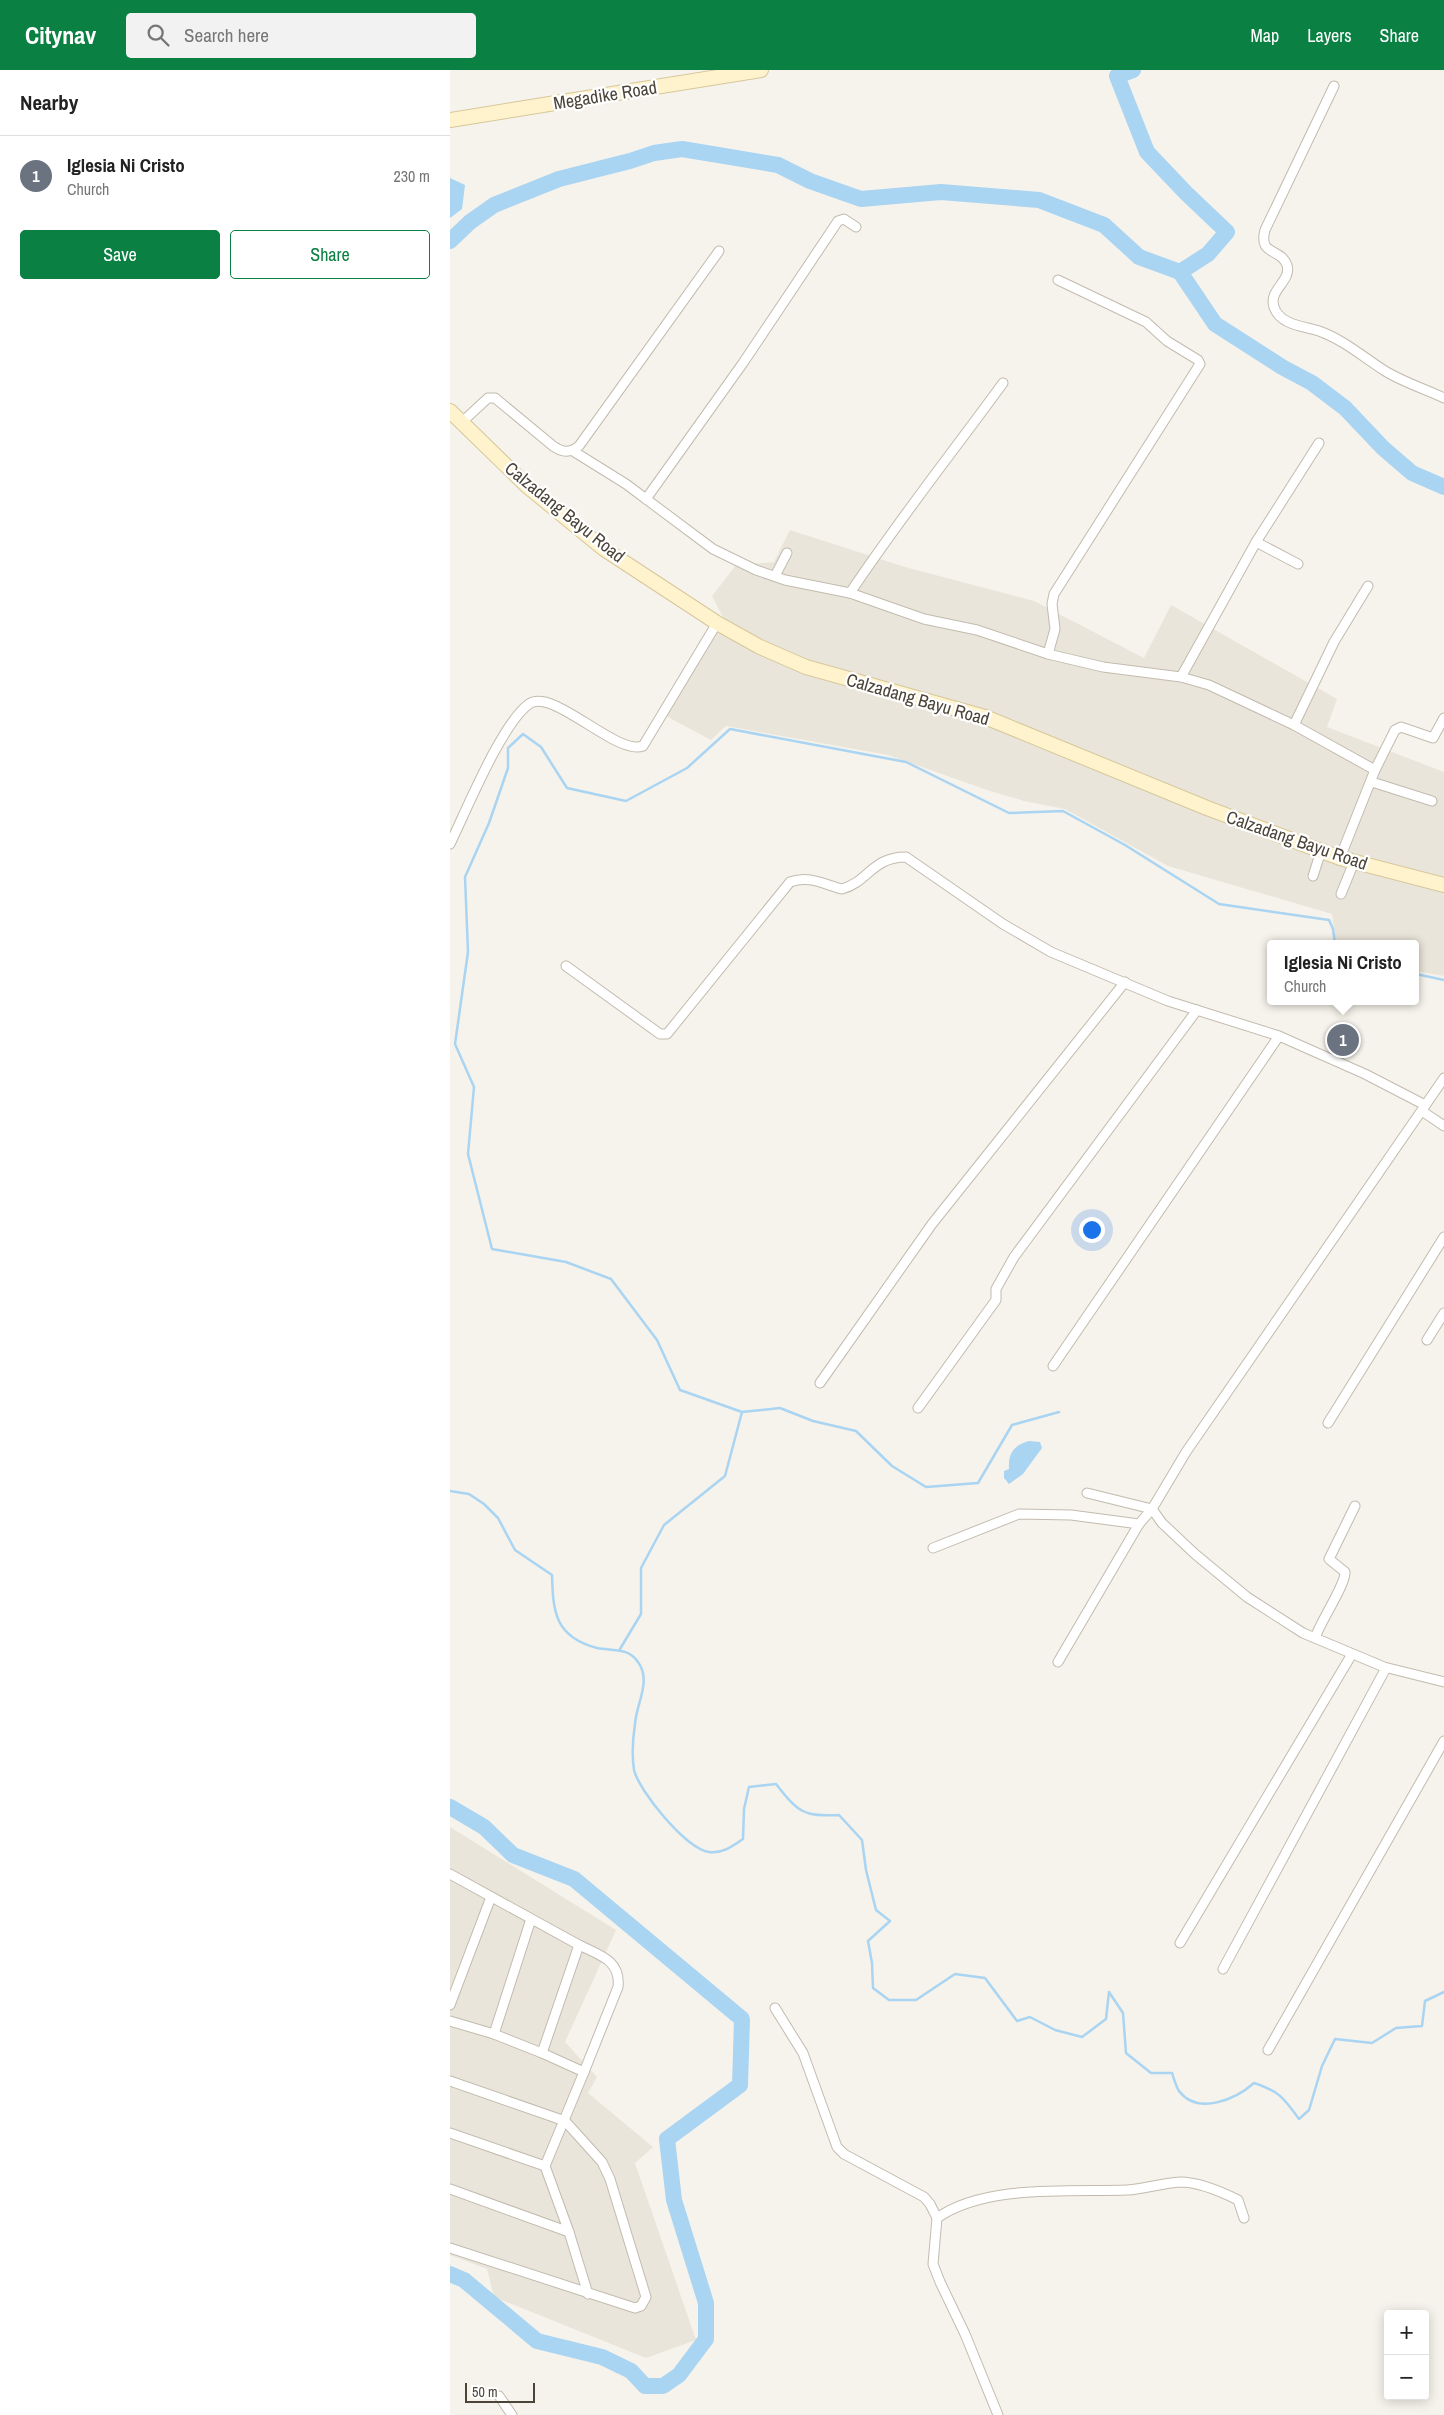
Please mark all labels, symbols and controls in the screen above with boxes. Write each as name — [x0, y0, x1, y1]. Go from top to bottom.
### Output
search box — [126, 13, 476, 58]
text: Citynav — [25, 19, 96, 51]
icon: search — [144, 21, 172, 49]
text: Search here — [184, 22, 269, 48]
text: Map — [1251, 23, 1279, 48]
text: Layers — [1307, 23, 1352, 48]
text: Share — [1380, 23, 1419, 48]
street label: Megadike Road — [552, 75, 658, 115]
text: Nearby — [20, 88, 78, 117]
text: Iglesia Ni Cristo — [67, 152, 185, 178]
text: 1 — [32, 165, 40, 187]
text: 230 m — [394, 165, 430, 187]
text: Church — [67, 178, 109, 200]
button: Save — [20, 230, 220, 279]
button: Share — [230, 230, 430, 279]
street label: Calzadang Bayu Road — [500, 456, 630, 568]
street label: Calzadang Bayu Road — [844, 667, 992, 731]
street label: Calzadang Bayu Road — [1223, 804, 1371, 876]
popup — [1267, 940, 1419, 1005]
text: Iglesia Ni Cristo — [1284, 949, 1402, 975]
text: Church — [1284, 975, 1326, 997]
pin: 1 — [1327, 1021, 1359, 1059]
your location — [1079, 1217, 1105, 1243]
map controls — [1384, 2310, 1429, 2400]
button: + — [1384, 2310, 1429, 2355]
button: − — [1384, 2355, 1429, 2400]
scale bar — [465, 2380, 535, 2403]
text: 50 m — [472, 2383, 498, 2401]

